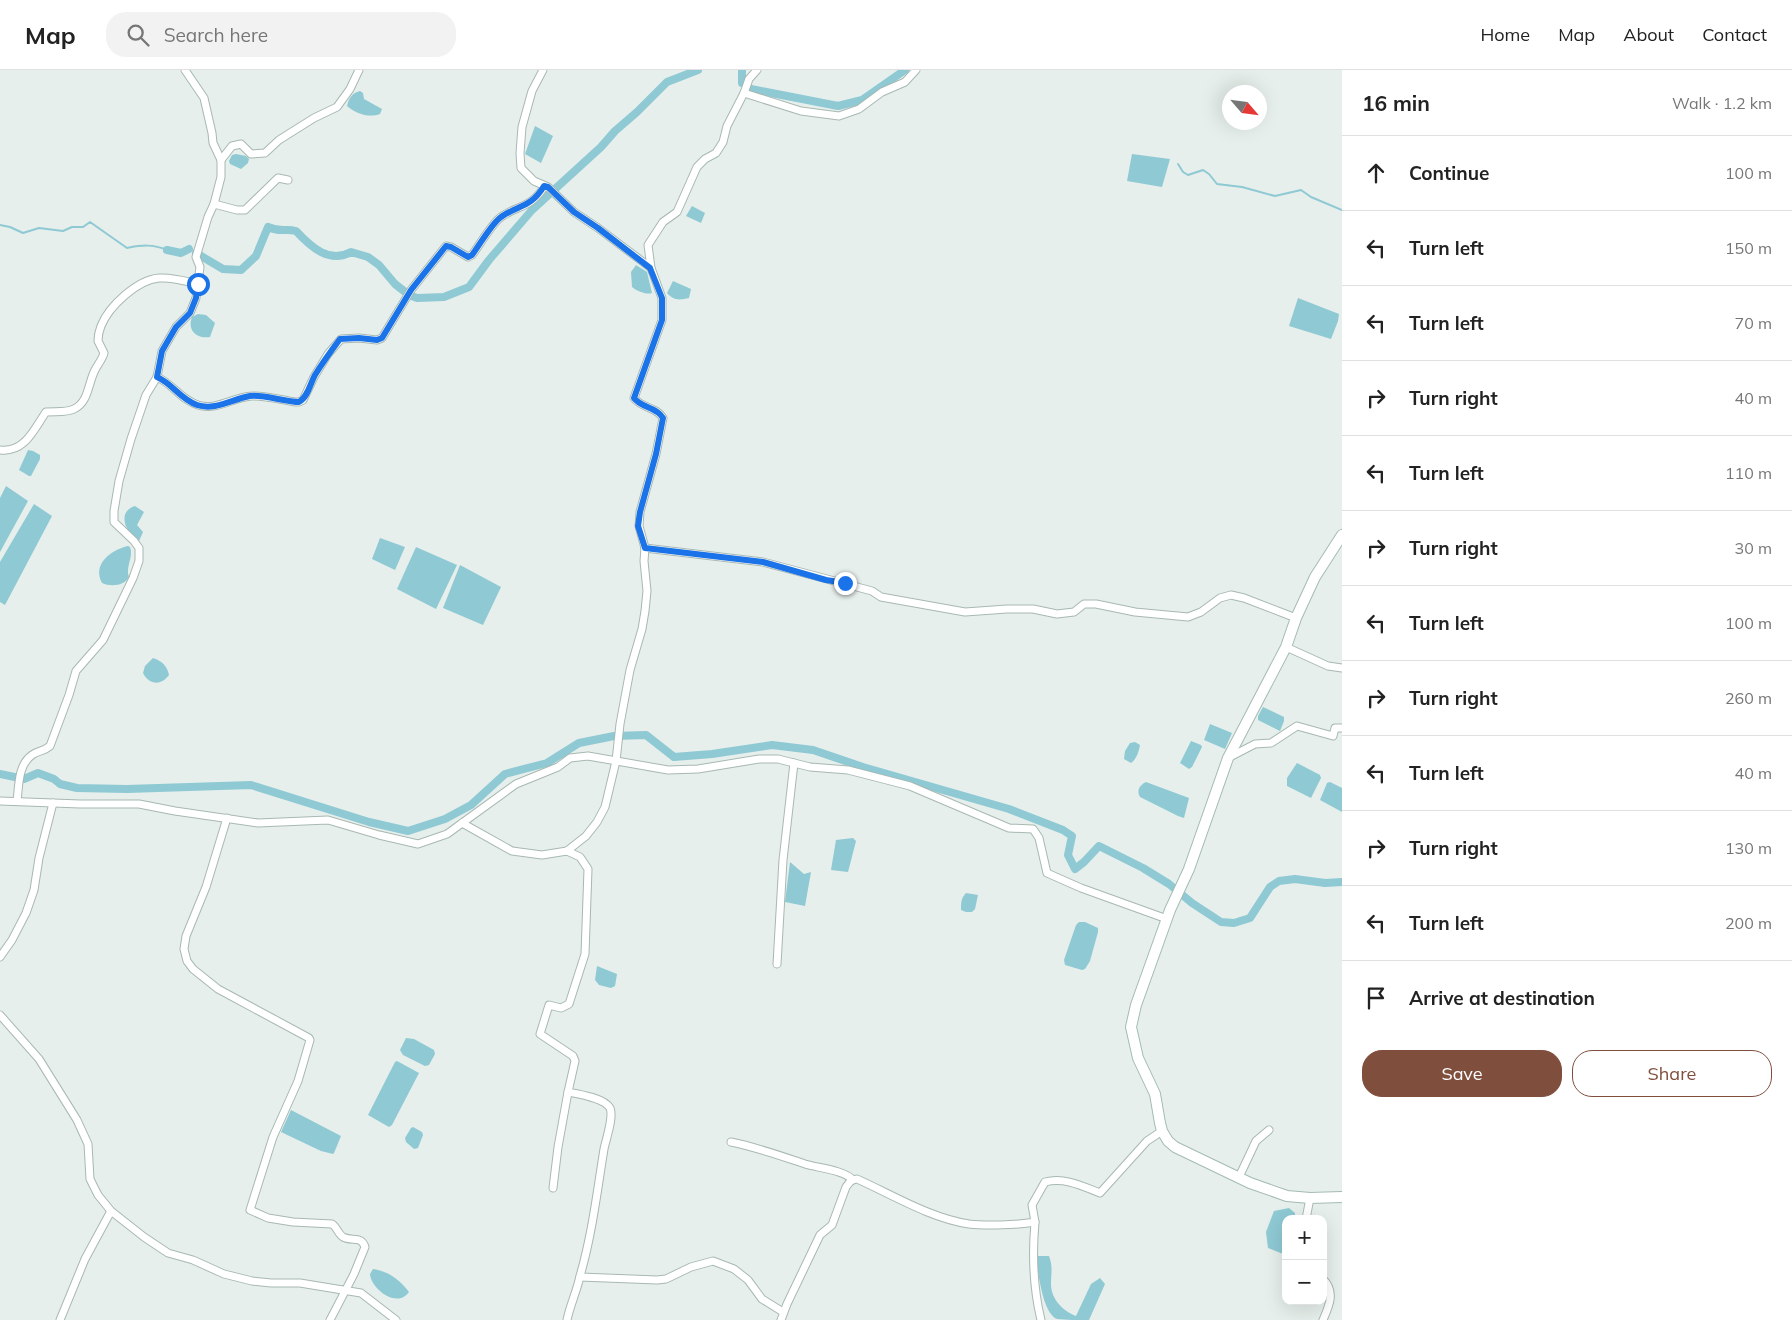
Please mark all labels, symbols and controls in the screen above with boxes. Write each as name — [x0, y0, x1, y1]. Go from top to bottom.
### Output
search box — [106, 12, 456, 57]
text: Map — [25, 20, 76, 50]
icon: search — [124, 21, 152, 49]
text: Search here — [164, 23, 268, 47]
text: Home — [1480, 23, 1530, 46]
text: Map — [1558, 23, 1595, 46]
text: About — [1623, 23, 1674, 46]
text: Contact — [1702, 23, 1767, 46]
north arrow — [1222, 85, 1267, 130]
text: 16 min — [1362, 90, 1430, 116]
text: Walk · 1.2 km — [1672, 93, 1772, 113]
icon: ahead — [1362, 159, 1390, 187]
text: Continue — [1409, 161, 1489, 185]
text: 100 m — [1725, 163, 1772, 183]
icon: left — [1362, 234, 1390, 262]
text: Turn left — [1409, 236, 1484, 260]
text: 150 m — [1725, 238, 1772, 258]
route start — [187, 273, 210, 296]
icon: left — [1362, 309, 1390, 337]
text: Turn left — [1409, 311, 1484, 335]
text: 70 m — [1735, 313, 1772, 333]
icon: right — [1362, 384, 1390, 412]
text: Turn right — [1409, 386, 1498, 410]
text: 40 m — [1735, 388, 1772, 408]
icon: left — [1362, 459, 1390, 487]
text: Turn left — [1409, 461, 1484, 485]
text: 110 m — [1725, 463, 1772, 483]
icon: right — [1362, 534, 1390, 562]
text: Turn right — [1409, 536, 1498, 560]
text: 30 m — [1735, 538, 1772, 558]
route end — [834, 572, 857, 595]
icon: left — [1362, 609, 1390, 637]
text: Turn left — [1409, 611, 1484, 635]
text: 100 m — [1725, 613, 1772, 633]
icon: right — [1362, 684, 1390, 712]
text: Turn right — [1409, 686, 1498, 710]
text: 260 m — [1725, 688, 1772, 708]
icon: left — [1362, 759, 1390, 787]
text: Turn left — [1409, 761, 1484, 785]
text: 40 m — [1735, 763, 1772, 783]
icon: right — [1362, 834, 1390, 862]
text: Turn right — [1409, 836, 1498, 860]
text: 130 m — [1725, 838, 1772, 858]
icon: left — [1362, 909, 1390, 937]
text: Turn left — [1409, 911, 1484, 935]
text: 200 m — [1725, 913, 1772, 933]
icon: arrive — [1362, 984, 1390, 1012]
text: Arrive at destination — [1409, 986, 1595, 1010]
button: Save — [1362, 1050, 1562, 1097]
button: Share — [1572, 1050, 1772, 1097]
map controls — [1282, 1215, 1327, 1305]
button: + — [1282, 1215, 1327, 1260]
button: − — [1282, 1260, 1327, 1305]

